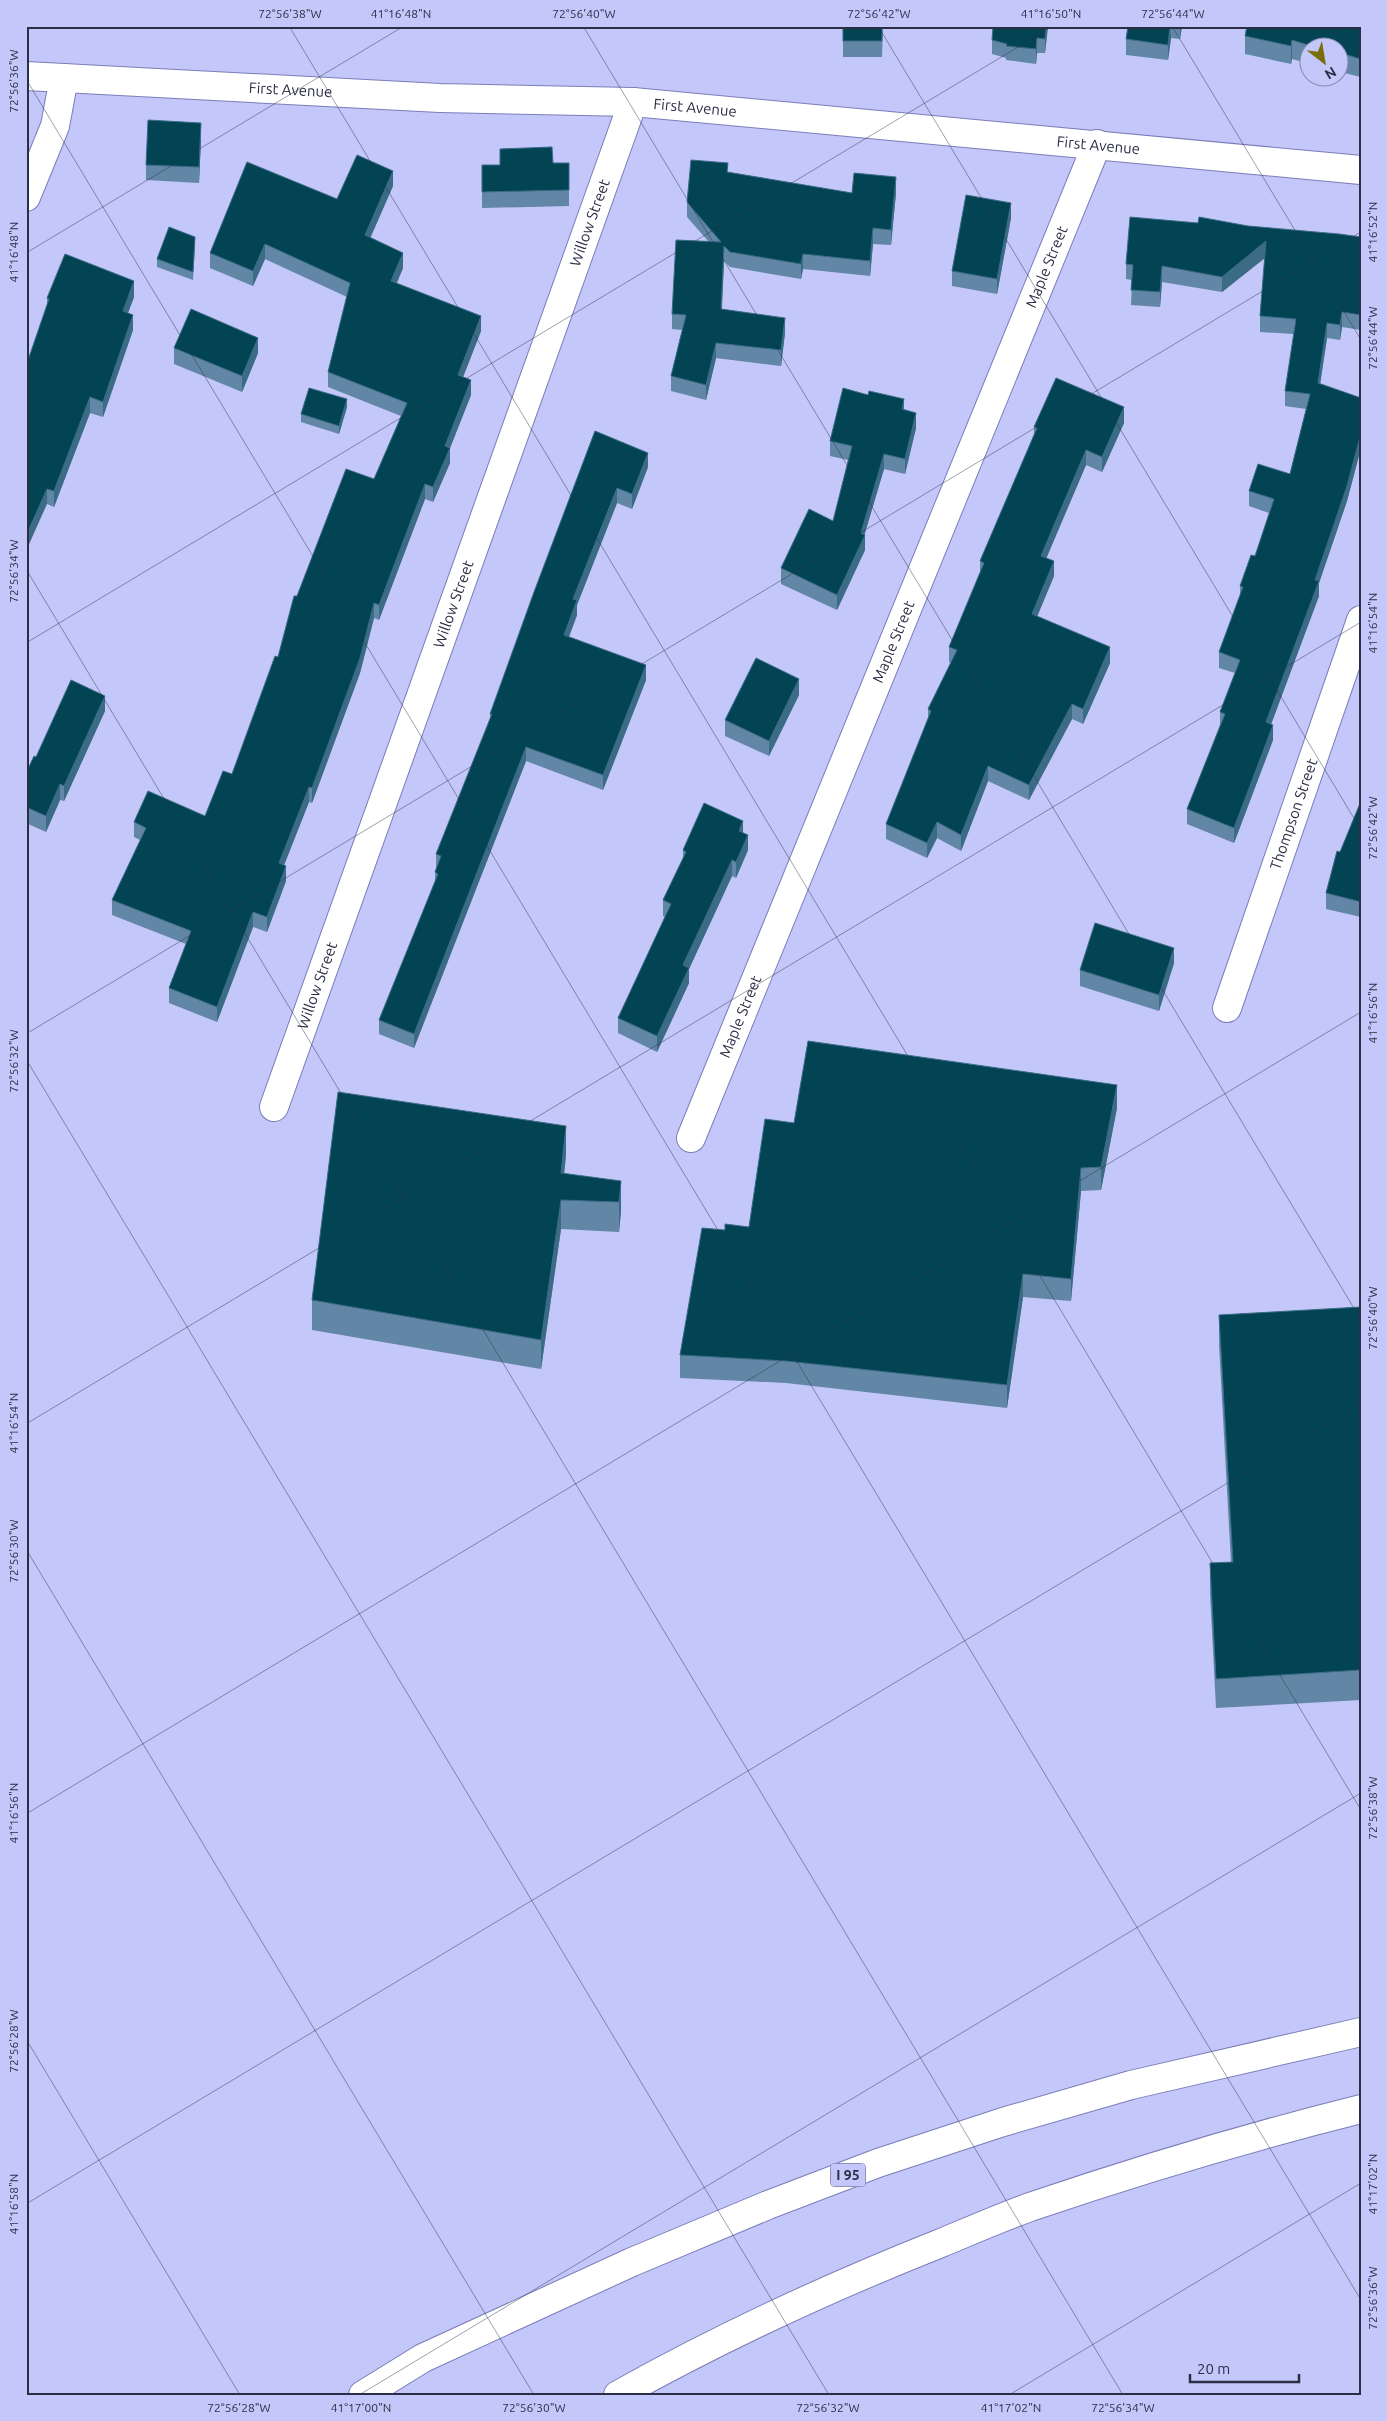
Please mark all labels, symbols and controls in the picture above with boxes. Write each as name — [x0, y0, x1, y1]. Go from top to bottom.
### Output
text: 72°56'38"W — [258, 7, 322, 20]
text: 41°16'48"N — [371, 7, 431, 20]
text: 72°56'40"W — [552, 7, 616, 20]
text: 72°56'42"W — [847, 7, 911, 20]
text: 41°16'50"N — [1021, 7, 1081, 20]
text: 72°56'44"W — [1141, 7, 1205, 20]
north arrow — [1300, 38, 1350, 88]
text: 72°56'36"W — [7, 49, 20, 113]
text: N — [1322, 64, 1339, 83]
street label: First Avenue — [248, 79, 333, 100]
street label: First Avenue — [653, 95, 738, 120]
street label: First Avenue — [1056, 133, 1141, 157]
street label: Willow Street — [566, 177, 613, 268]
text: 41°16'52"N — [1366, 202, 1379, 262]
text: 41°16'48"N — [7, 222, 20, 282]
street label: Maple Street — [1022, 223, 1071, 310]
text: 72°56'44"W — [1366, 306, 1379, 370]
text: 72°56'34"W — [7, 539, 20, 603]
street label: Willow Street — [430, 558, 477, 650]
text: 41°16'54"N — [1366, 593, 1379, 653]
street label: Maple Street — [869, 598, 918, 685]
street label: Thompson Street — [1266, 756, 1321, 872]
text: 72°56'42"W — [1366, 796, 1379, 860]
street label: Willow Street — [294, 939, 340, 1031]
street label: Maple Street — [716, 973, 764, 1060]
text: 41°16'56"N — [1366, 983, 1379, 1043]
text: 72°56'32"W — [7, 1029, 20, 1093]
text: 72°56'40"W — [1366, 1286, 1379, 1350]
text: 41°16'54"N — [7, 1393, 20, 1453]
text: 72°56'30"W — [7, 1519, 20, 1583]
text: 72°56'38"W — [1366, 1776, 1379, 1840]
text: 41°16'56"N — [7, 1783, 20, 1843]
text: 72°56'28"W — [7, 2009, 20, 2073]
text: 41°17'02"N — [1366, 2154, 1379, 2214]
road number: I 95 — [830, 2164, 866, 2186]
text: 41°16'58"N — [7, 2174, 20, 2234]
text: 72°56'36"W — [1366, 2266, 1379, 2330]
scale bar — [1190, 2351, 1298, 2383]
text: 20 m — [1197, 2360, 1230, 2377]
text: 72°56'28"W — [207, 2401, 271, 2414]
text: 41°17'00"N — [331, 2401, 391, 2414]
text: 72°56'30"W — [502, 2401, 566, 2414]
text: 72°56'32"W — [796, 2401, 860, 2414]
text: 41°17'02"N — [981, 2401, 1041, 2414]
text: 72°56'34"W — [1091, 2401, 1155, 2414]

